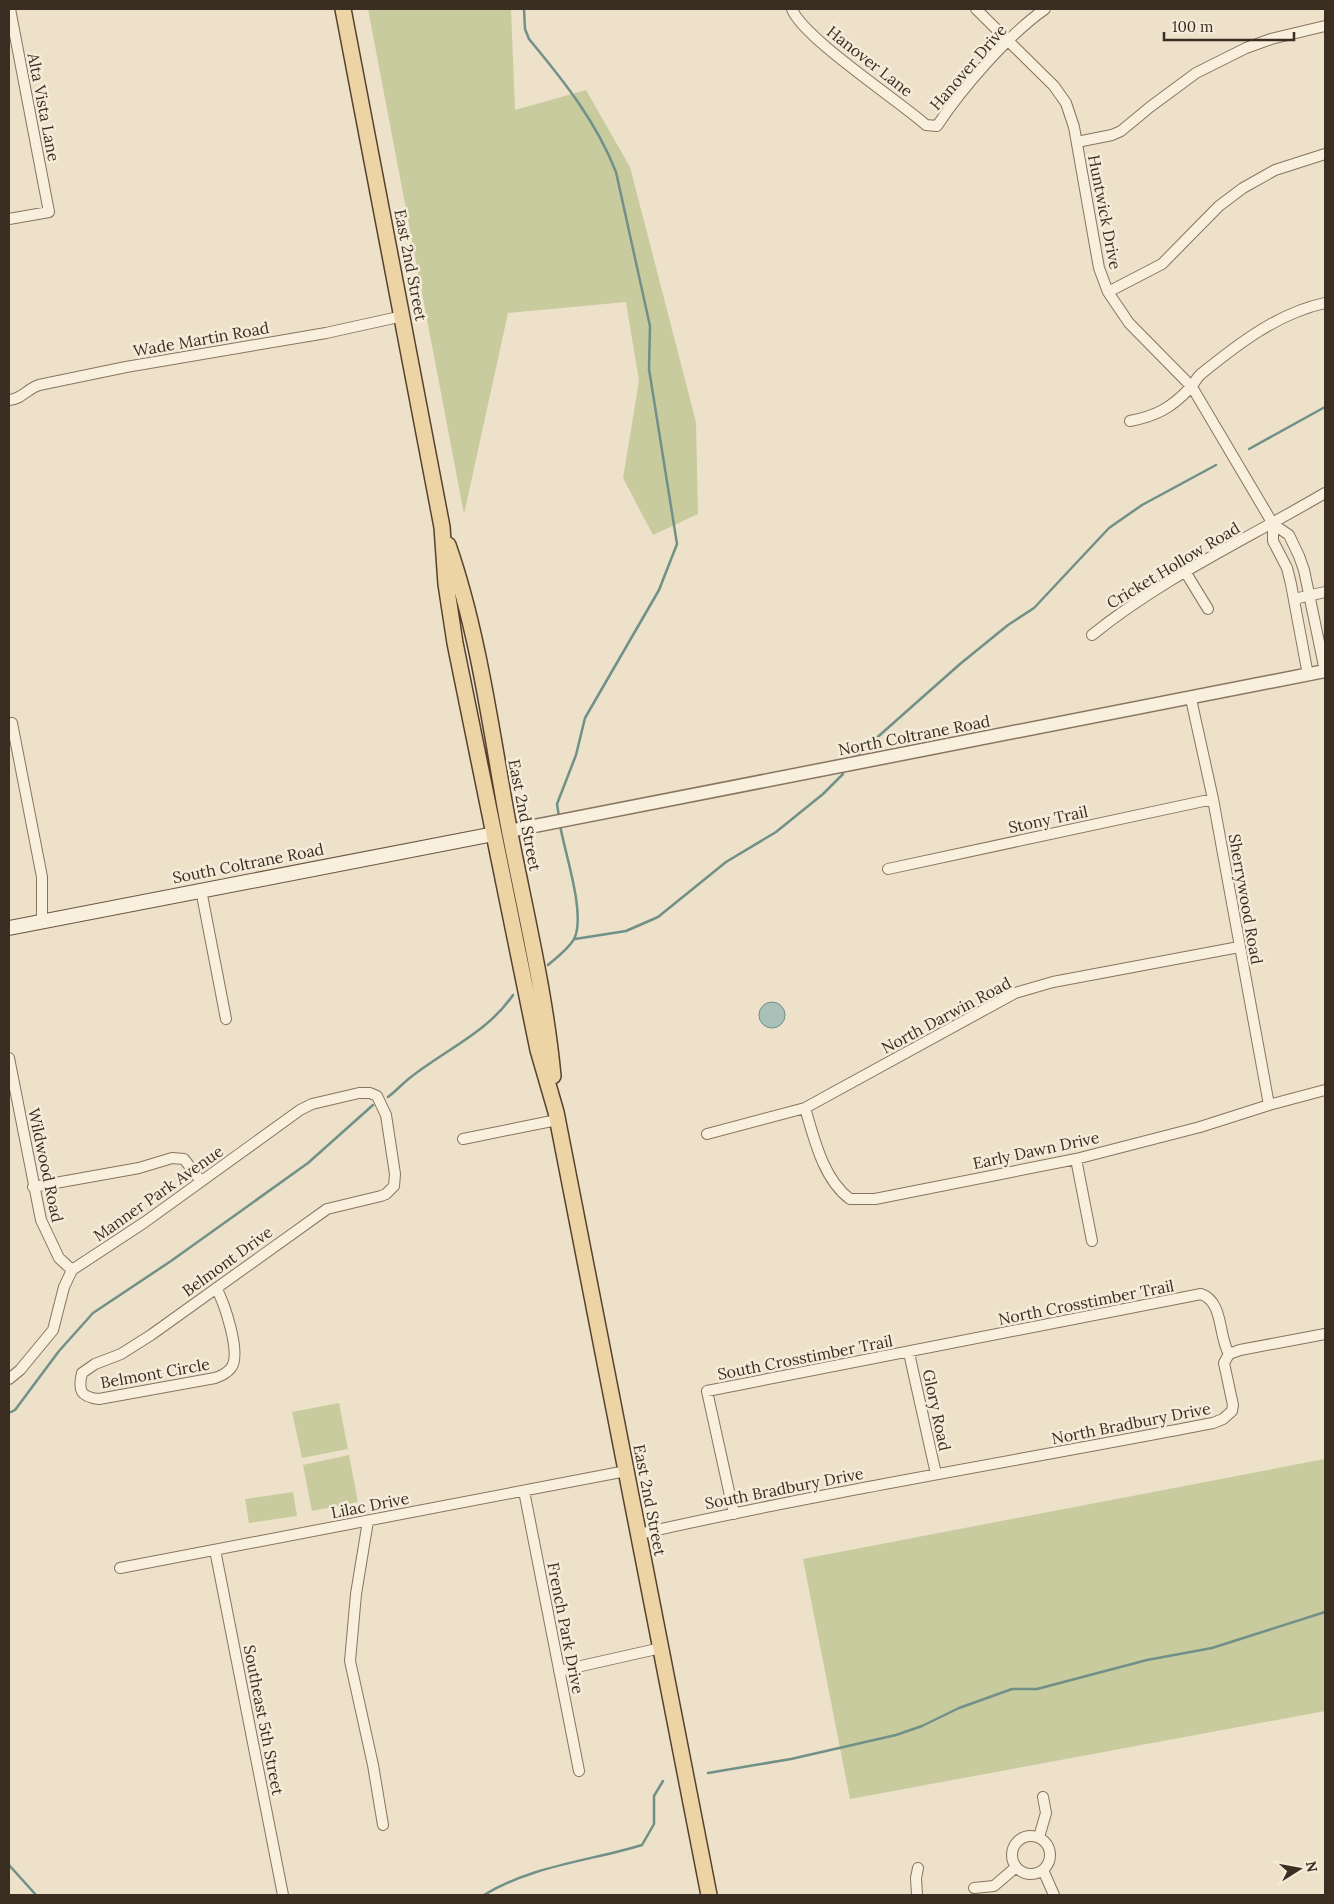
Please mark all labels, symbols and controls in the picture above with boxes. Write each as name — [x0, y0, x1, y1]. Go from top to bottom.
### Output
scale bar — [1164, 10, 1294, 42]
text: 100 m — [1172, 17, 1213, 36]
street label: Hanover Drive — [925, 20, 1011, 114]
street label: Hanover Lane — [823, 21, 917, 101]
street label: Alta Vista Lane — [23, 50, 64, 163]
street label: Huntwick Drive — [1084, 153, 1126, 271]
street label: East 2nd Street — [390, 207, 432, 323]
street label: Wade Martin Road — [131, 317, 271, 361]
street label: Cricket Hollow Road — [1103, 517, 1244, 613]
street label: North Coltrane Road — [836, 710, 992, 760]
street label: East 2nd Street — [504, 757, 546, 873]
street label: Stony Trail — [1006, 801, 1090, 837]
street label: Sherrywood Road — [1225, 832, 1267, 966]
street label: South Coltrane Road — [171, 838, 326, 887]
street label: North Darwin Road — [878, 972, 1015, 1058]
street label: Wildwood Road — [24, 1106, 68, 1224]
street label: Early Dawn Drive — [971, 1127, 1101, 1173]
street label: Manner Park Avenue — [89, 1140, 227, 1245]
street label: Belmont Drive — [178, 1221, 276, 1300]
street label: North Crosstimber Trail — [996, 1275, 1176, 1329]
street label: South Crosstimber Trail — [716, 1330, 894, 1384]
street label: Belmont Circle — [99, 1353, 212, 1392]
street label: Glory Road — [919, 1367, 955, 1453]
street label: North Bradbury Drive — [1050, 1398, 1213, 1448]
street label: East 2nd Street — [629, 1442, 671, 1558]
street label: South Bradbury Drive — [703, 1463, 865, 1513]
street label: Lilac Drive — [329, 1488, 411, 1522]
street label: French Park Drive — [543, 1560, 589, 1696]
street label: Southeast 5th Street — [240, 1643, 289, 1798]
north arrow — [1274, 1844, 1324, 1894]
text: N — [1302, 1859, 1322, 1874]

